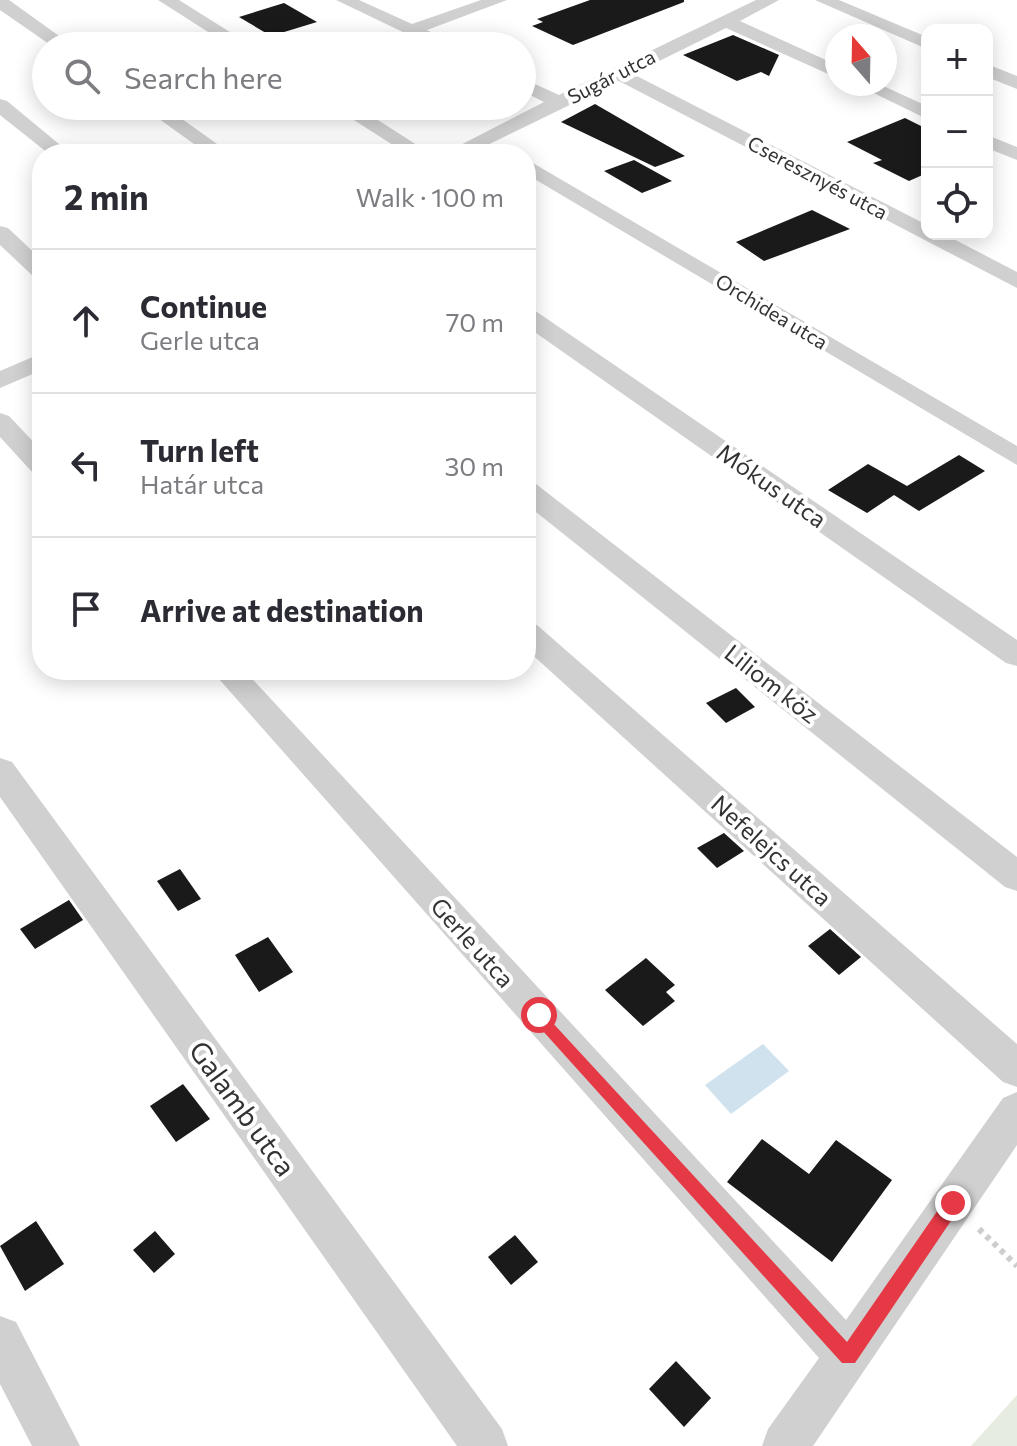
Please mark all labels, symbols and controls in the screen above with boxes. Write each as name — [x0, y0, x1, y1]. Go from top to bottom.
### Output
north arrow — [825, 24, 897, 96]
map controls — [921, 24, 993, 240]
button: + — [921, 24, 993, 96]
search box — [32, 32, 536, 120]
street label: Sugár utca — [563, 44, 659, 108]
icon: search — [60, 54, 104, 98]
text: Search here — [124, 58, 283, 95]
button: − — [921, 96, 993, 168]
street label: Cseresznyés utca — [744, 130, 892, 224]
button: locate — [921, 168, 993, 240]
text: 2 min — [64, 175, 149, 217]
text: Walk · 100 m — [356, 181, 504, 212]
street label: Orchidea utca — [712, 268, 832, 354]
text: Continue — [140, 287, 267, 324]
icon: ahead — [64, 299, 108, 343]
text: 70 m — [446, 306, 504, 337]
text: Gerle utca — [140, 324, 260, 355]
text: Turn left — [140, 431, 259, 468]
street label: Mókus utca — [712, 437, 832, 533]
icon: left — [64, 443, 108, 487]
text: 30 m — [445, 450, 504, 481]
text: Határ utca — [140, 468, 264, 499]
icon: arrive — [64, 587, 108, 631]
text: Arrive at destination — [140, 591, 424, 628]
street label: Liliom köz — [719, 637, 825, 729]
street label: Nefelejcs utca — [706, 788, 838, 912]
street label: Gerle utca — [425, 891, 521, 993]
route start — [521, 997, 557, 1033]
street label: Galamb utca — [183, 1034, 303, 1182]
route end — [935, 1185, 971, 1221]

